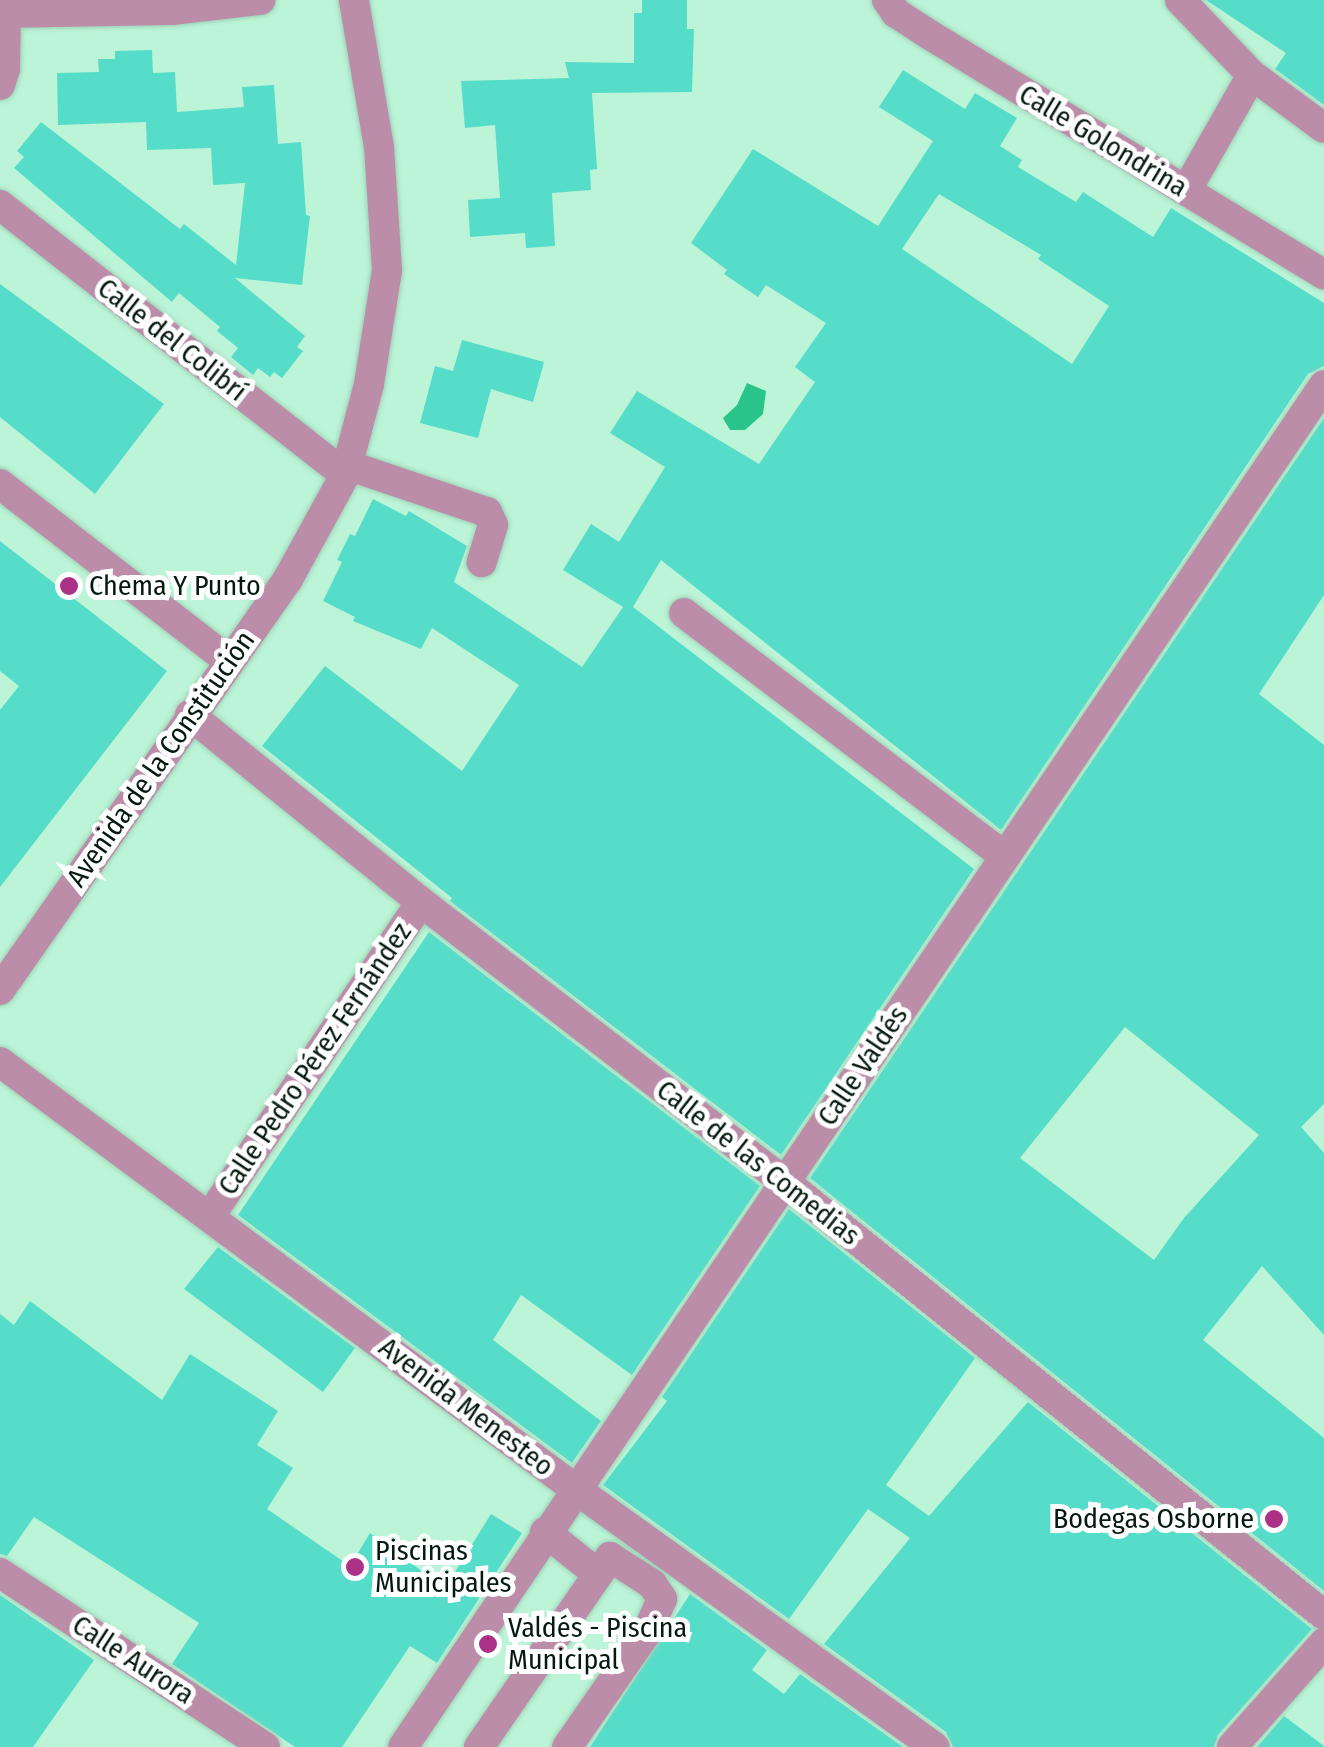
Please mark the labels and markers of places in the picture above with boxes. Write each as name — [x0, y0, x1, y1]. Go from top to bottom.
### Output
place label: Chema Y Punto — [89, 569, 261, 603]
marker: Chema Y Punto — [58, 575, 80, 597]
place label: Bodegas Osborne — [1053, 1502, 1254, 1536]
marker: Bodegas Osborne — [1263, 1508, 1285, 1530]
place label: Piscinas Municipales — [375, 1534, 512, 1600]
marker: Piscinas Municipales — [344, 1556, 366, 1578]
place label: Valdés - Piscina Municipal — [508, 1611, 687, 1677]
marker: Valdés - Piscina Municipal — [477, 1633, 499, 1655]

